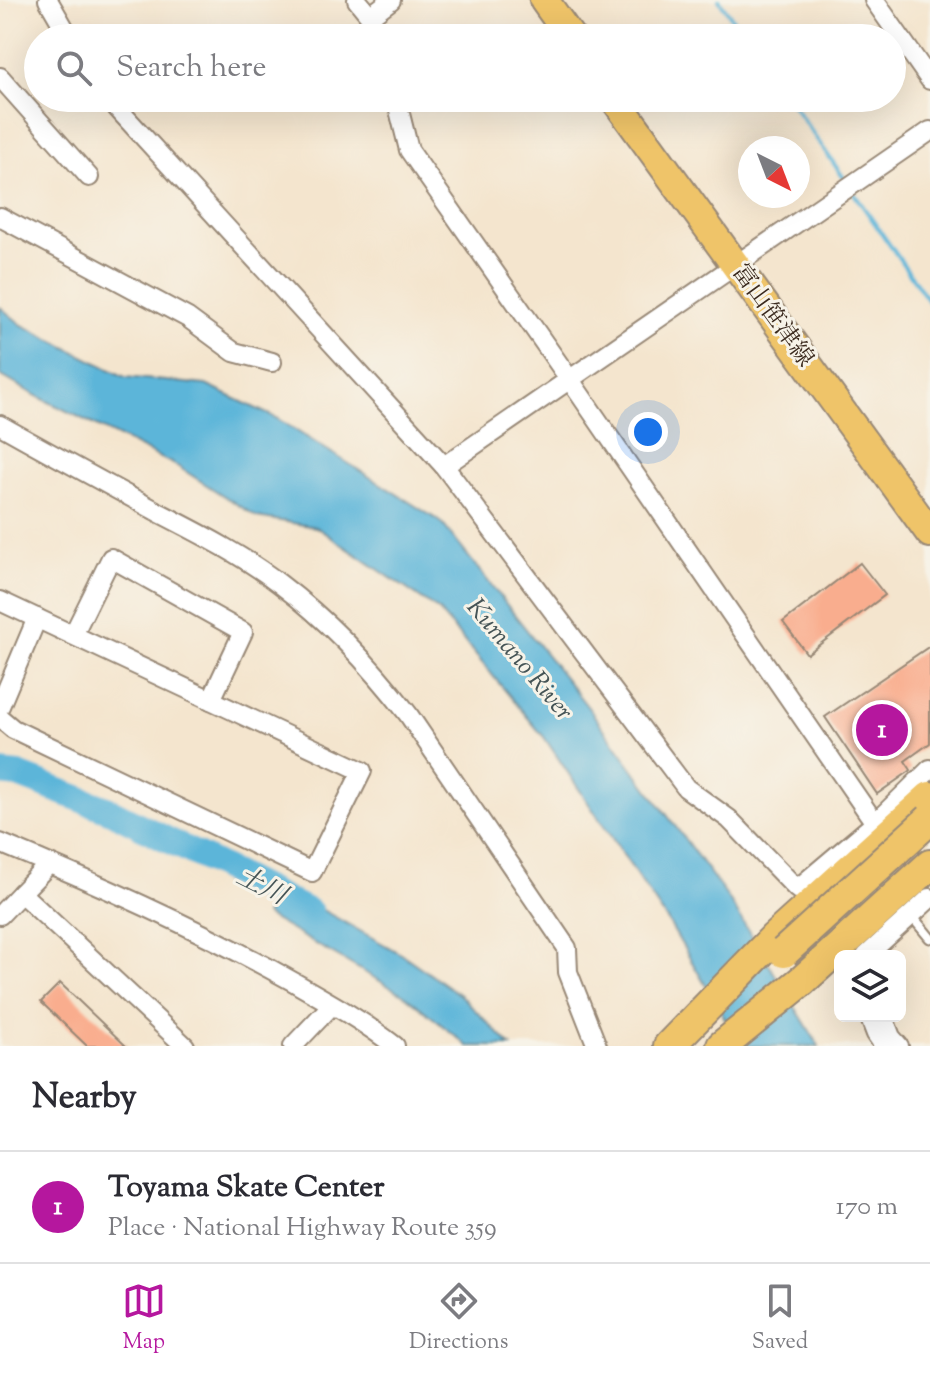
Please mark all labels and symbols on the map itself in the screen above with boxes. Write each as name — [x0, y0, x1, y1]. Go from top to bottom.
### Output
north arrow — [738, 136, 810, 208]
street label: 富山笹津線 — [723, 257, 821, 375]
your location — [628, 412, 668, 452]
water label: Kumano River — [457, 591, 581, 729]
pin: 1 — [856, 700, 908, 760]
water label: 土川 — [229, 859, 295, 917]

